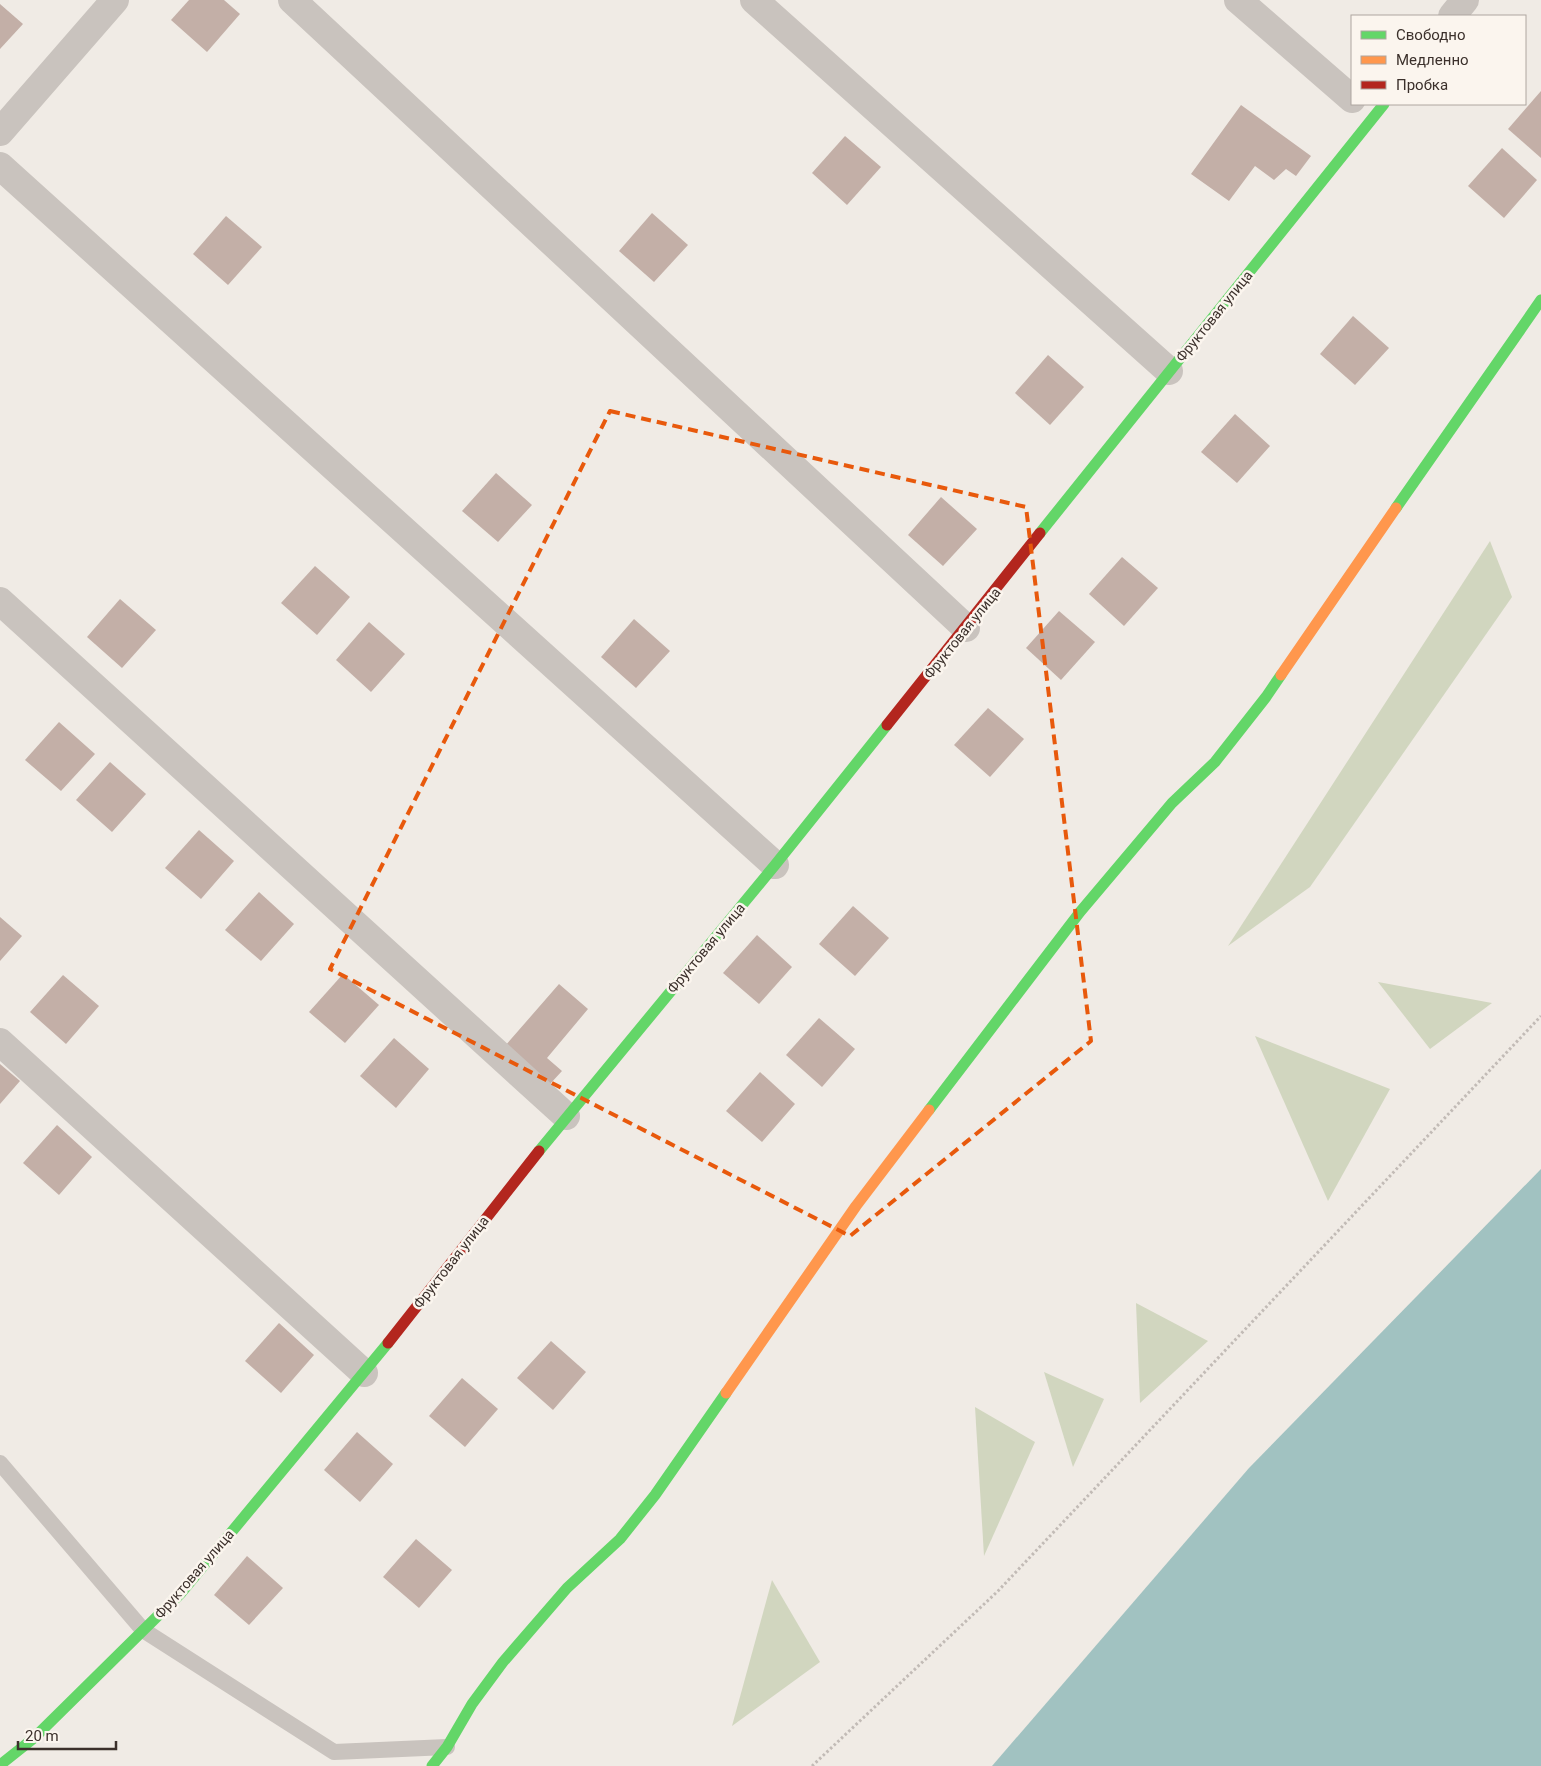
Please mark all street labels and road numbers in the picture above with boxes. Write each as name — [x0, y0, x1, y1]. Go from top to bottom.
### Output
street label: Фруктовая улица — [1172, 267, 1256, 365]
street label: Фруктовая улица — [920, 584, 1004, 682]
street label: Фруктовая улица — [664, 900, 748, 996]
street label: Фруктовая улица — [410, 1213, 492, 1311]
street label: Фруктовая улица — [151, 1526, 237, 1622]

